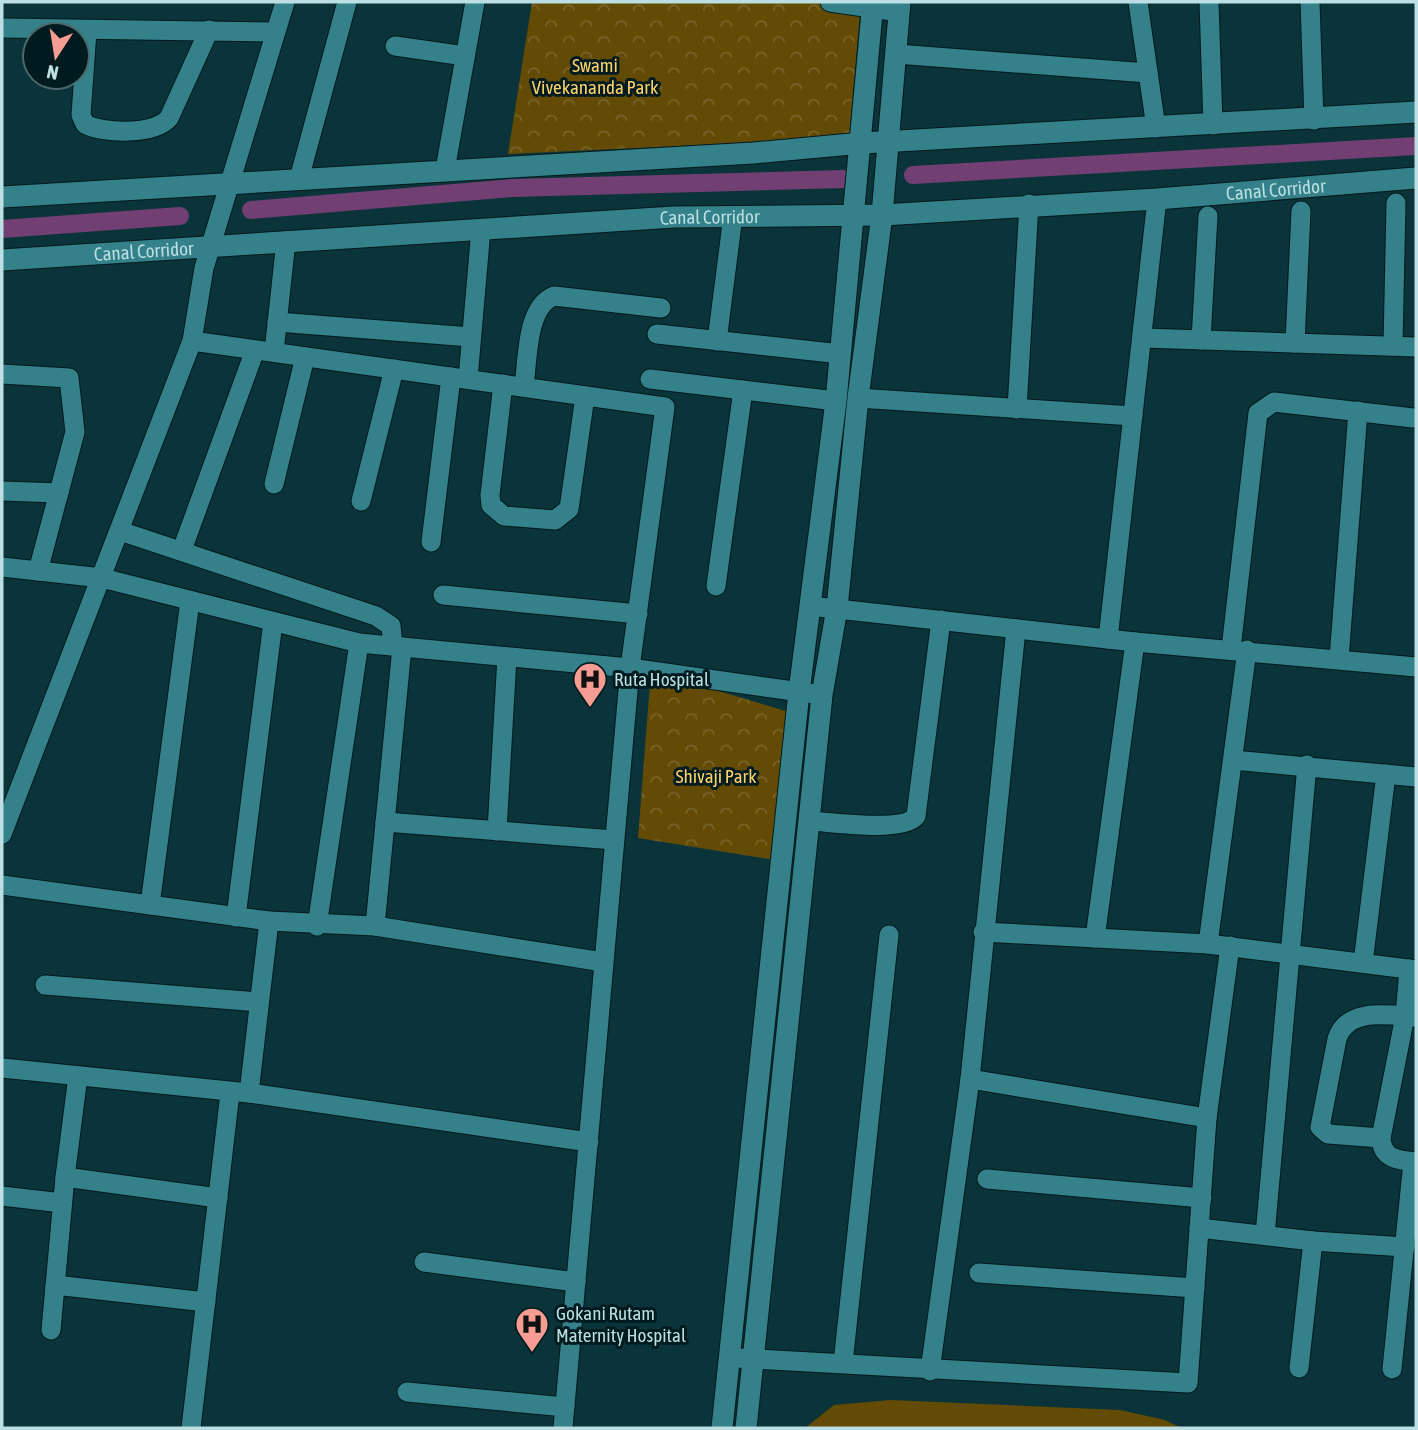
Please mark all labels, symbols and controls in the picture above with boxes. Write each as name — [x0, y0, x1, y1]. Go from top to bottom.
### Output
north arrow — [21, 21, 91, 91]
park label: Swami Vivekananda Park — [532, 54, 659, 98]
text: N — [45, 61, 60, 85]
street label: Canal Corridor — [1225, 174, 1327, 204]
street label: Canal Corridor — [659, 205, 760, 229]
street label: Canal Corridor — [93, 237, 195, 265]
hospital icon: Ruta Hospital — [571, 660, 609, 709]
place label: Ruta Hospital — [614, 668, 709, 690]
park label: Shivaji Park — [675, 765, 757, 787]
place label: Gokani Rutam Maternity Hospital — [556, 1302, 686, 1346]
hospital icon: Gokani Rutam Maternity Hospital — [513, 1305, 551, 1354]

